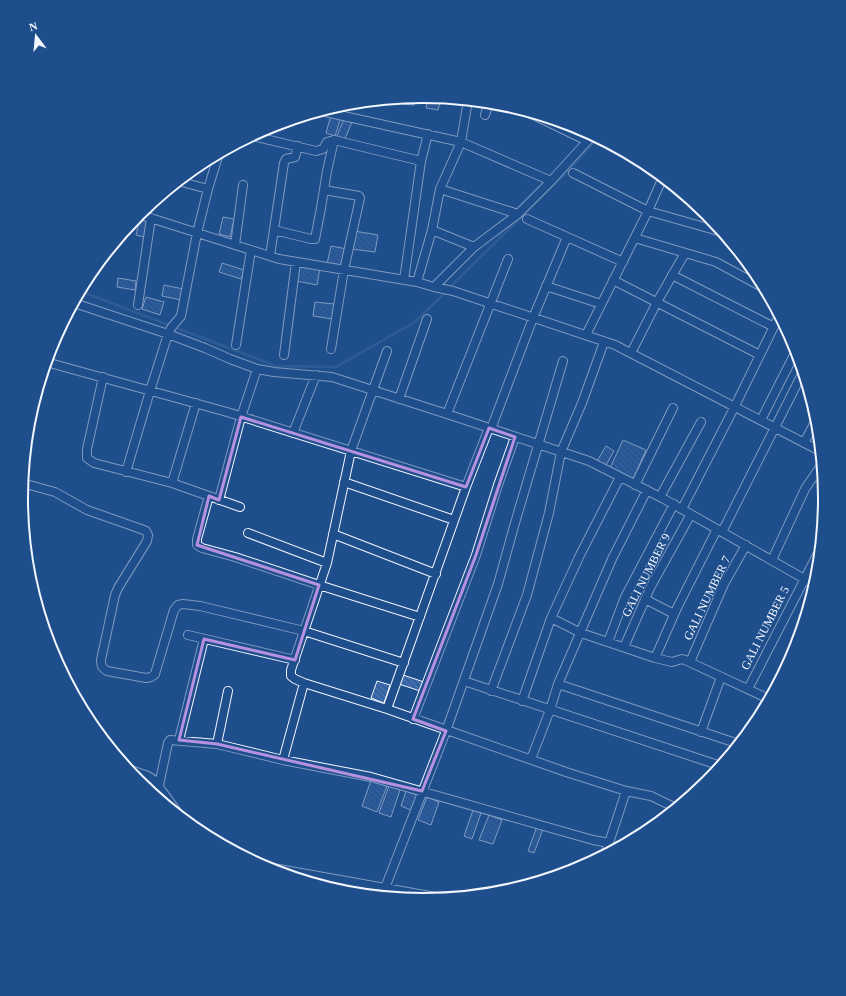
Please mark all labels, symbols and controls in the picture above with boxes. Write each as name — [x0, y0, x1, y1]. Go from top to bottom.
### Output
north arrow — [16, 16, 56, 56]
text: N — [28, 20, 39, 33]
street label: GALI NUMBER 9 — [619, 531, 673, 619]
street label: GALI NUMBER 7 — [681, 554, 733, 642]
street label: GALI NUMBER 5 — [738, 584, 792, 672]

